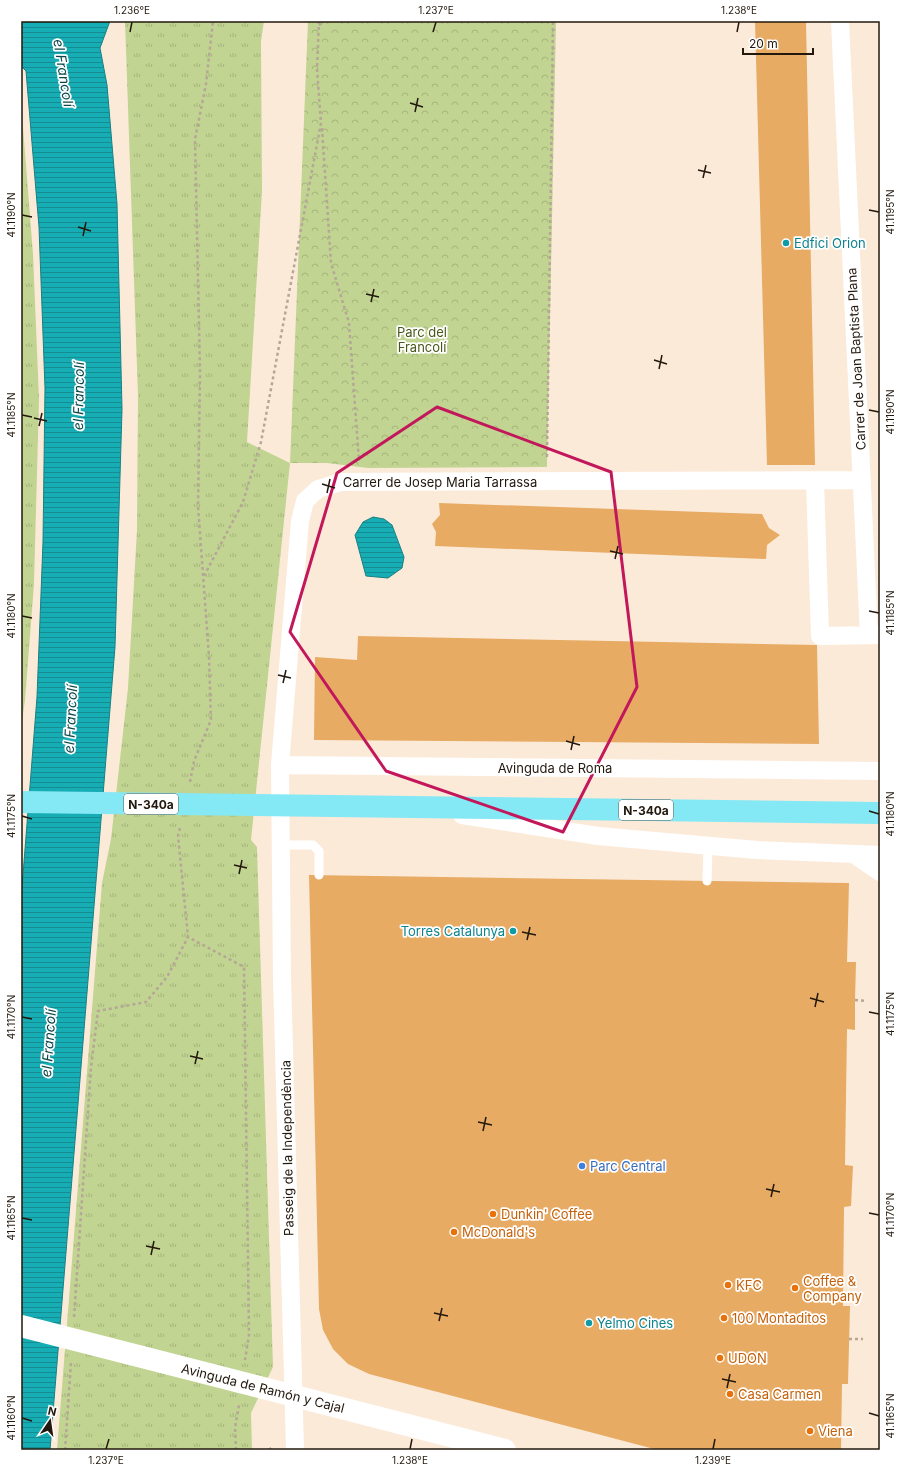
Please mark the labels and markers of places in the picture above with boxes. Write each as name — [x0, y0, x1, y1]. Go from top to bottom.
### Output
place label: Edfici Orion — [794, 235, 866, 251]
marker: Edfici Orion — [781, 238, 791, 248]
place label: Torres Catalunya — [401, 923, 505, 939]
marker: Torres Catalunya — [508, 926, 518, 936]
place label: Parc Central — [590, 1158, 666, 1174]
marker: Parc Central — [577, 1161, 587, 1171]
place label: Dunkin' Coffee — [501, 1206, 592, 1222]
marker: Dunkin' Coffee — [488, 1209, 498, 1219]
place label: McDonald's — [462, 1224, 535, 1240]
marker: McDonald's — [449, 1227, 459, 1237]
place label: Coffee & Company — [803, 1273, 862, 1304]
place label: KFC — [736, 1277, 762, 1293]
marker: KFC — [723, 1280, 733, 1290]
marker: Coffee & Company — [790, 1283, 800, 1293]
place label: 100 Montaditos — [732, 1310, 826, 1326]
marker: 100 Montaditos — [719, 1313, 729, 1323]
place label: Yelmo Cines — [597, 1315, 673, 1331]
marker: Yelmo Cines — [584, 1318, 594, 1328]
place label: UDON — [728, 1350, 767, 1366]
marker: UDON — [715, 1353, 725, 1363]
place label: Casa Carmen — [738, 1386, 821, 1402]
marker: Casa Carmen — [725, 1389, 735, 1399]
place label: Viena — [818, 1423, 853, 1439]
marker: Viena — [805, 1426, 815, 1436]

